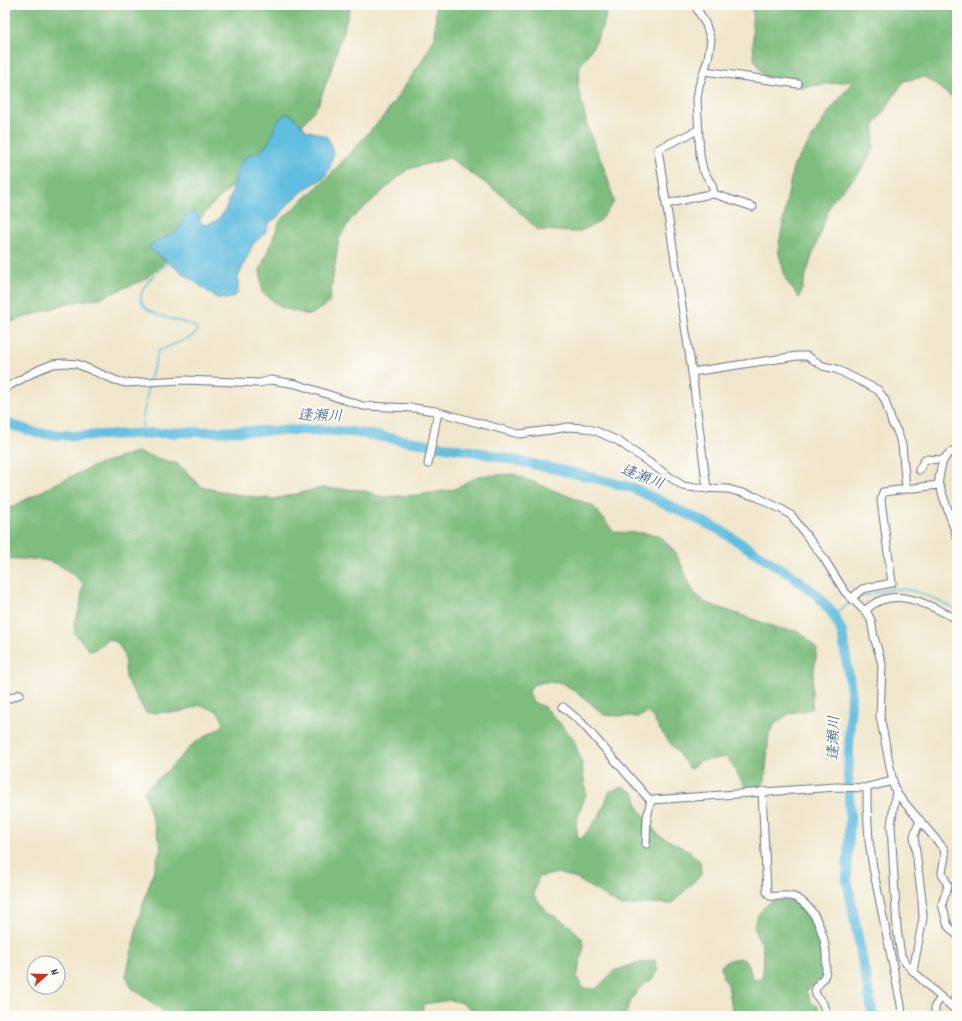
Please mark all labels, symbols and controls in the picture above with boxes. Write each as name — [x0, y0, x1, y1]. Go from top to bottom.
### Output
water label: 逢瀬川 — [297, 406, 343, 428]
water label: 逢瀬川 — [617, 460, 667, 496]
water label: 逢瀬川 — [824, 715, 846, 761]
north arrow — [26, 955, 66, 995]
text: N — [45, 967, 62, 978]

